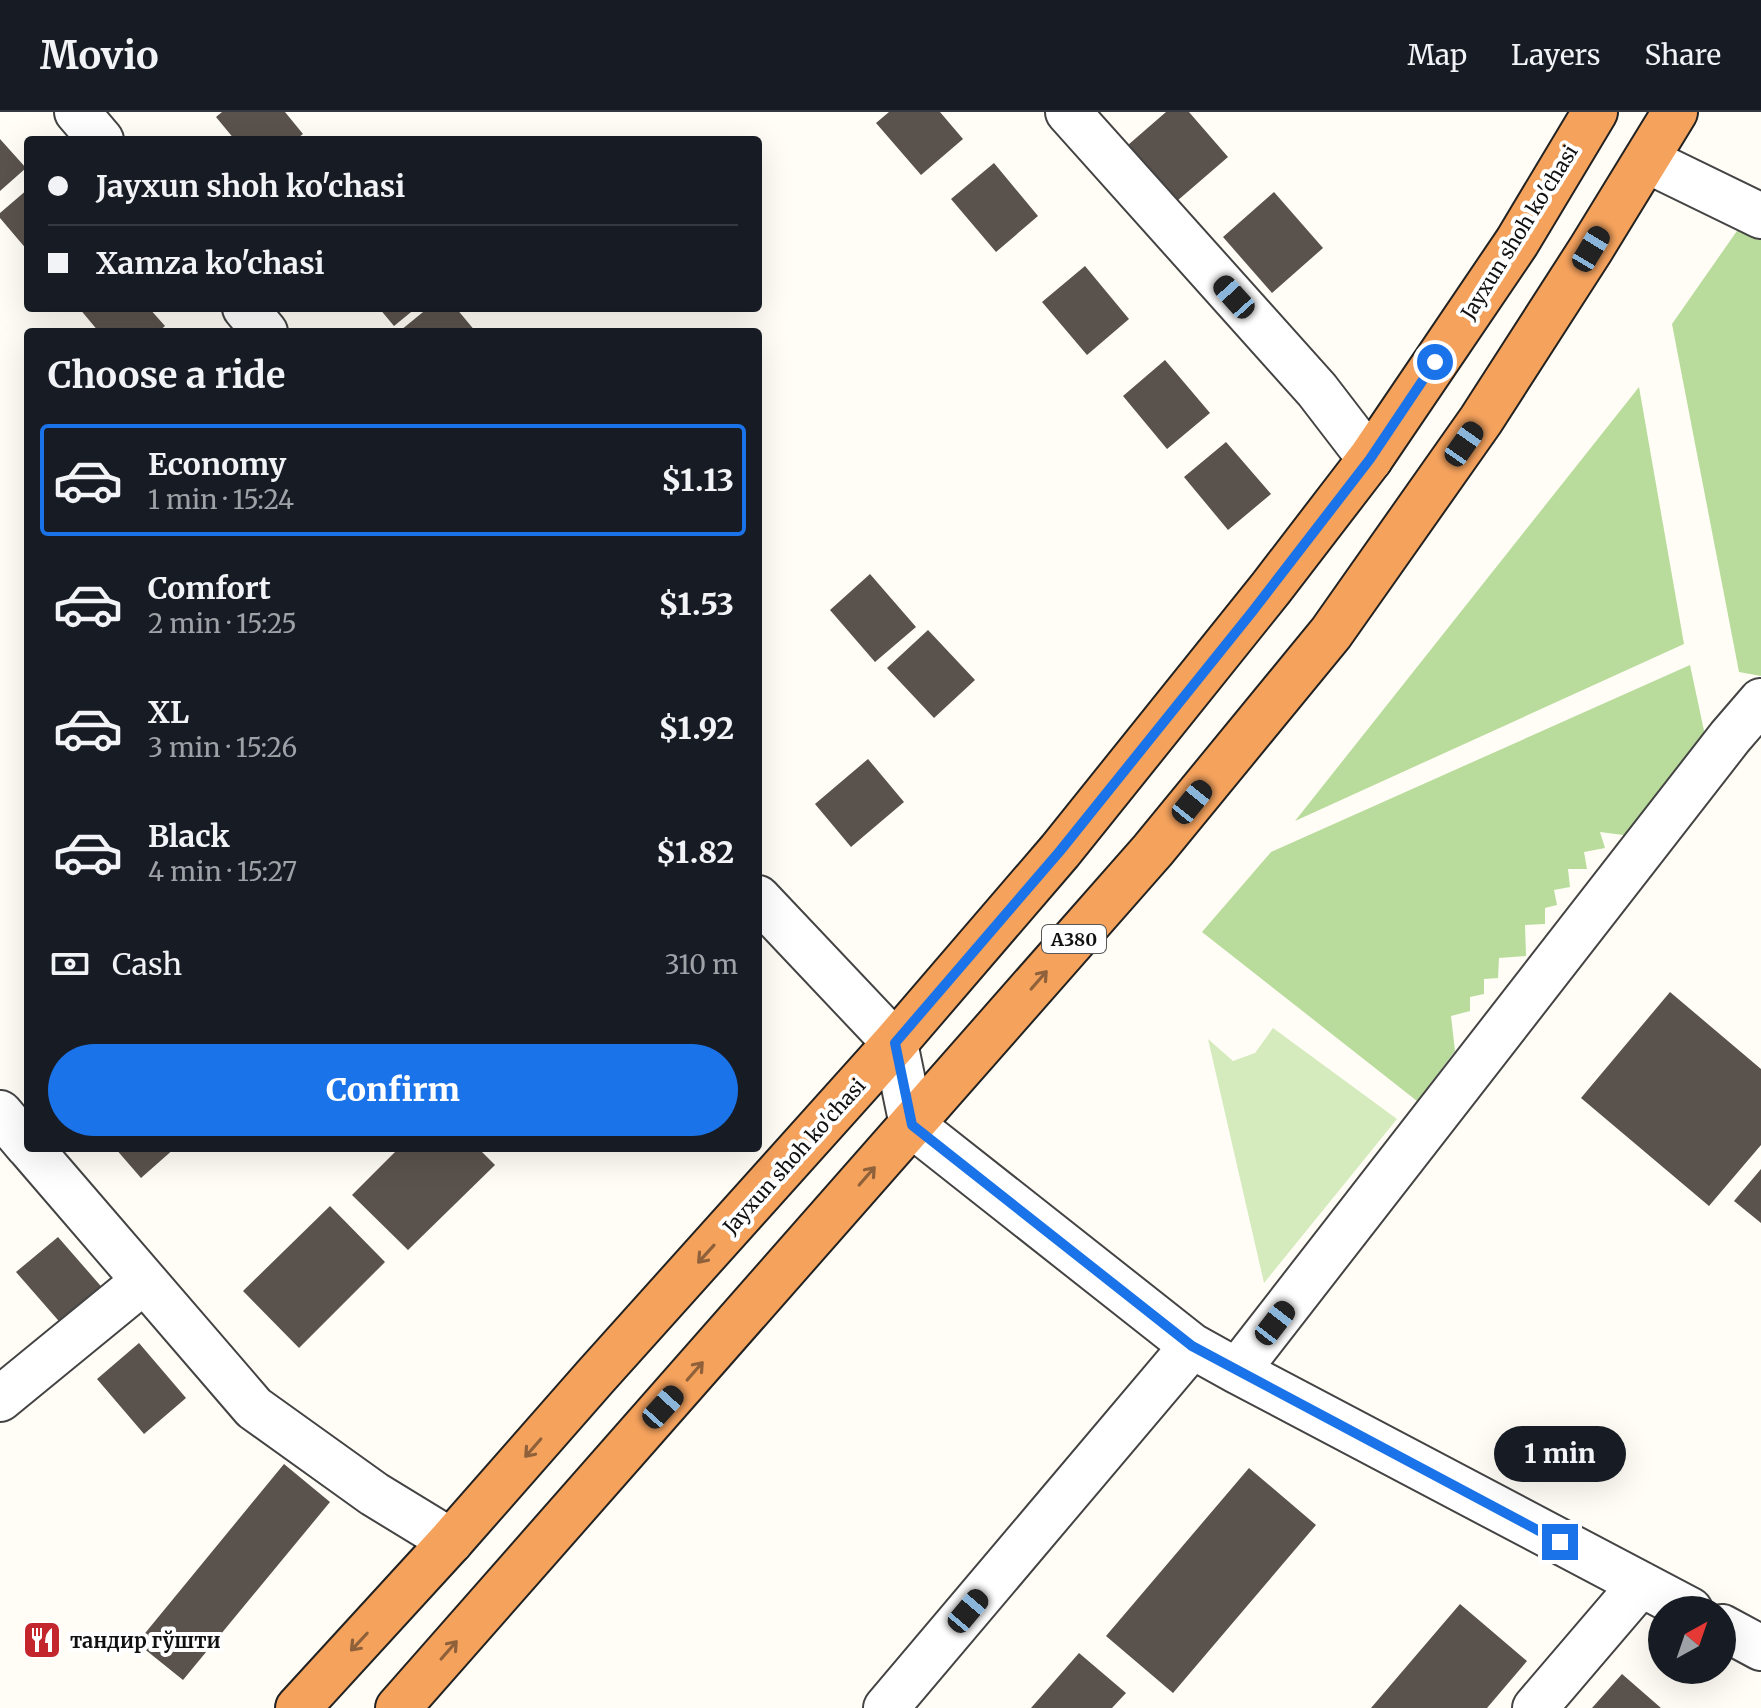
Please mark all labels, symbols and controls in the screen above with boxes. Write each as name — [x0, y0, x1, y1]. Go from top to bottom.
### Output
text: Movio — [40, 32, 159, 79]
text: Map — [1407, 37, 1467, 73]
text: Layers — [1511, 37, 1600, 73]
text: Share — [1644, 37, 1721, 73]
street label: Jayxun shoh ko'chasi — [1455, 140, 1583, 325]
text: Jayxun shoh ko'chasi — [96, 167, 405, 205]
car — [1568, 222, 1614, 276]
text: Xamza ko'chasi — [96, 244, 325, 282]
car — [1209, 271, 1259, 323]
route start — [1417, 344, 1453, 380]
text: Choose a ride — [48, 353, 285, 398]
car — [1440, 417, 1488, 471]
icon: car — [52, 444, 124, 516]
text: Economy — [148, 445, 286, 483]
text: $1.13 — [661, 461, 734, 499]
text: 1 min · 15:24 — [148, 483, 294, 516]
icon: car — [52, 568, 124, 640]
text: Comfort — [148, 569, 271, 607]
text: $1.53 — [658, 585, 734, 623]
text: 2 min · 15:25 — [148, 607, 297, 640]
icon: car — [52, 692, 124, 764]
text: XL — [148, 693, 189, 731]
text: $1.92 — [659, 709, 734, 747]
text: 3 min · 15:26 — [148, 731, 297, 764]
car — [1168, 776, 1216, 828]
icon: car — [52, 816, 124, 888]
text: Black — [148, 817, 230, 855]
text: $1.82 — [656, 833, 734, 871]
text: 4 min · 15:27 — [148, 855, 297, 888]
road number: A380 — [1042, 925, 1106, 953]
icon: cash — [48, 942, 92, 986]
text: Cash — [112, 945, 182, 983]
text: 310 m — [665, 948, 738, 981]
one-way arrow — [1029, 971, 1047, 991]
button: Confirm — [48, 1044, 738, 1136]
street label: Jayxun shoh ko'chasi — [717, 1073, 870, 1240]
one-way arrow — [858, 1166, 876, 1186]
one-way arrow — [697, 1243, 715, 1263]
car — [1251, 1297, 1299, 1349]
one-way arrow — [686, 1361, 704, 1381]
car — [638, 1381, 688, 1433]
callout: 1 min — [1494, 1426, 1626, 1482]
text: 1 min — [1524, 1437, 1596, 1470]
one-way arrow — [524, 1438, 542, 1458]
route end — [1542, 1524, 1578, 1560]
car — [943, 1585, 993, 1637]
north arrow — [1648, 1596, 1736, 1684]
map controls — [1648, 1596, 1736, 1684]
restaurant icon: тандир гўшти — [21, 1619, 63, 1661]
place label: тандир гўшти — [70, 1628, 221, 1653]
one-way arrow — [351, 1631, 369, 1651]
one-way arrow — [440, 1640, 458, 1660]

